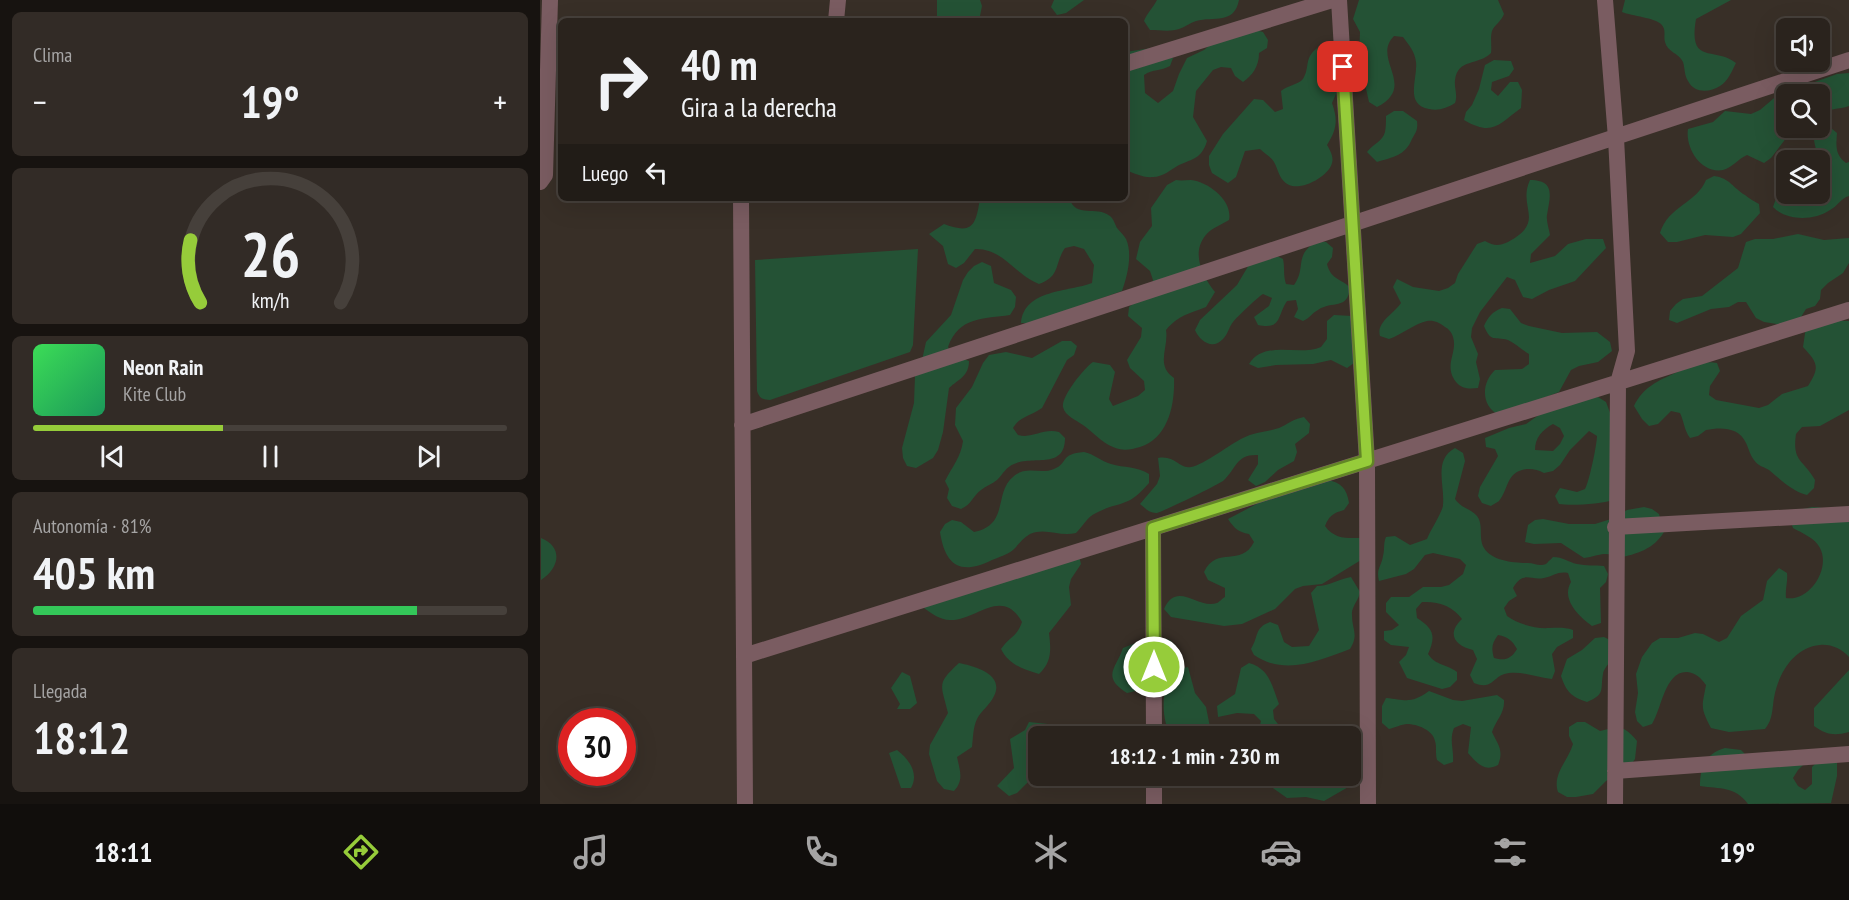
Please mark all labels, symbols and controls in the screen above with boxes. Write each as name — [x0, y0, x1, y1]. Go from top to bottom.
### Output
map controls — [1776, 18, 1830, 204]
button: sound — [1776, 18, 1830, 72]
text: 40 m — [681, 37, 758, 92]
pin — [1317, 41, 1368, 92]
text: Clima — [33, 42, 72, 68]
icon: right — [582, 42, 660, 120]
icon: arrive — [1326, 50, 1359, 83]
text: 19° — [240, 72, 300, 130]
text: − — [33, 80, 47, 123]
text: + — [493, 80, 507, 123]
button: search — [1776, 84, 1830, 138]
text: Gira a la derecha — [681, 90, 837, 124]
button: layers — [1776, 150, 1830, 204]
icon: left — [640, 156, 673, 189]
text: Luego — [582, 159, 628, 187]
text: 26 — [240, 213, 300, 294]
text: km/h — [251, 286, 289, 314]
text: Neon Rain — [123, 353, 203, 381]
text: Kite Club — [123, 381, 186, 407]
icon: previous — [96, 440, 129, 473]
icon: pause — [254, 440, 287, 473]
icon: next — [412, 440, 445, 473]
text: Autonomía · 81% — [33, 513, 151, 539]
text: 405 km — [33, 543, 155, 601]
position arrow — [1122, 635, 1186, 699]
text: Llegada — [33, 678, 87, 704]
text: 18:12 — [33, 708, 130, 766]
speed limit sign: 30 — [558, 708, 636, 786]
text: 18:12 · 1 min · 230 m — [1109, 742, 1280, 770]
icon: directions — [340, 831, 382, 873]
icon: music — [570, 831, 612, 873]
icon: phone — [800, 831, 842, 873]
icon: climate — [1030, 831, 1072, 873]
icon: car — [1260, 831, 1302, 873]
icon: filters — [1489, 831, 1531, 873]
text: 18:11 — [94, 835, 152, 869]
text: 19° — [1719, 835, 1755, 869]

